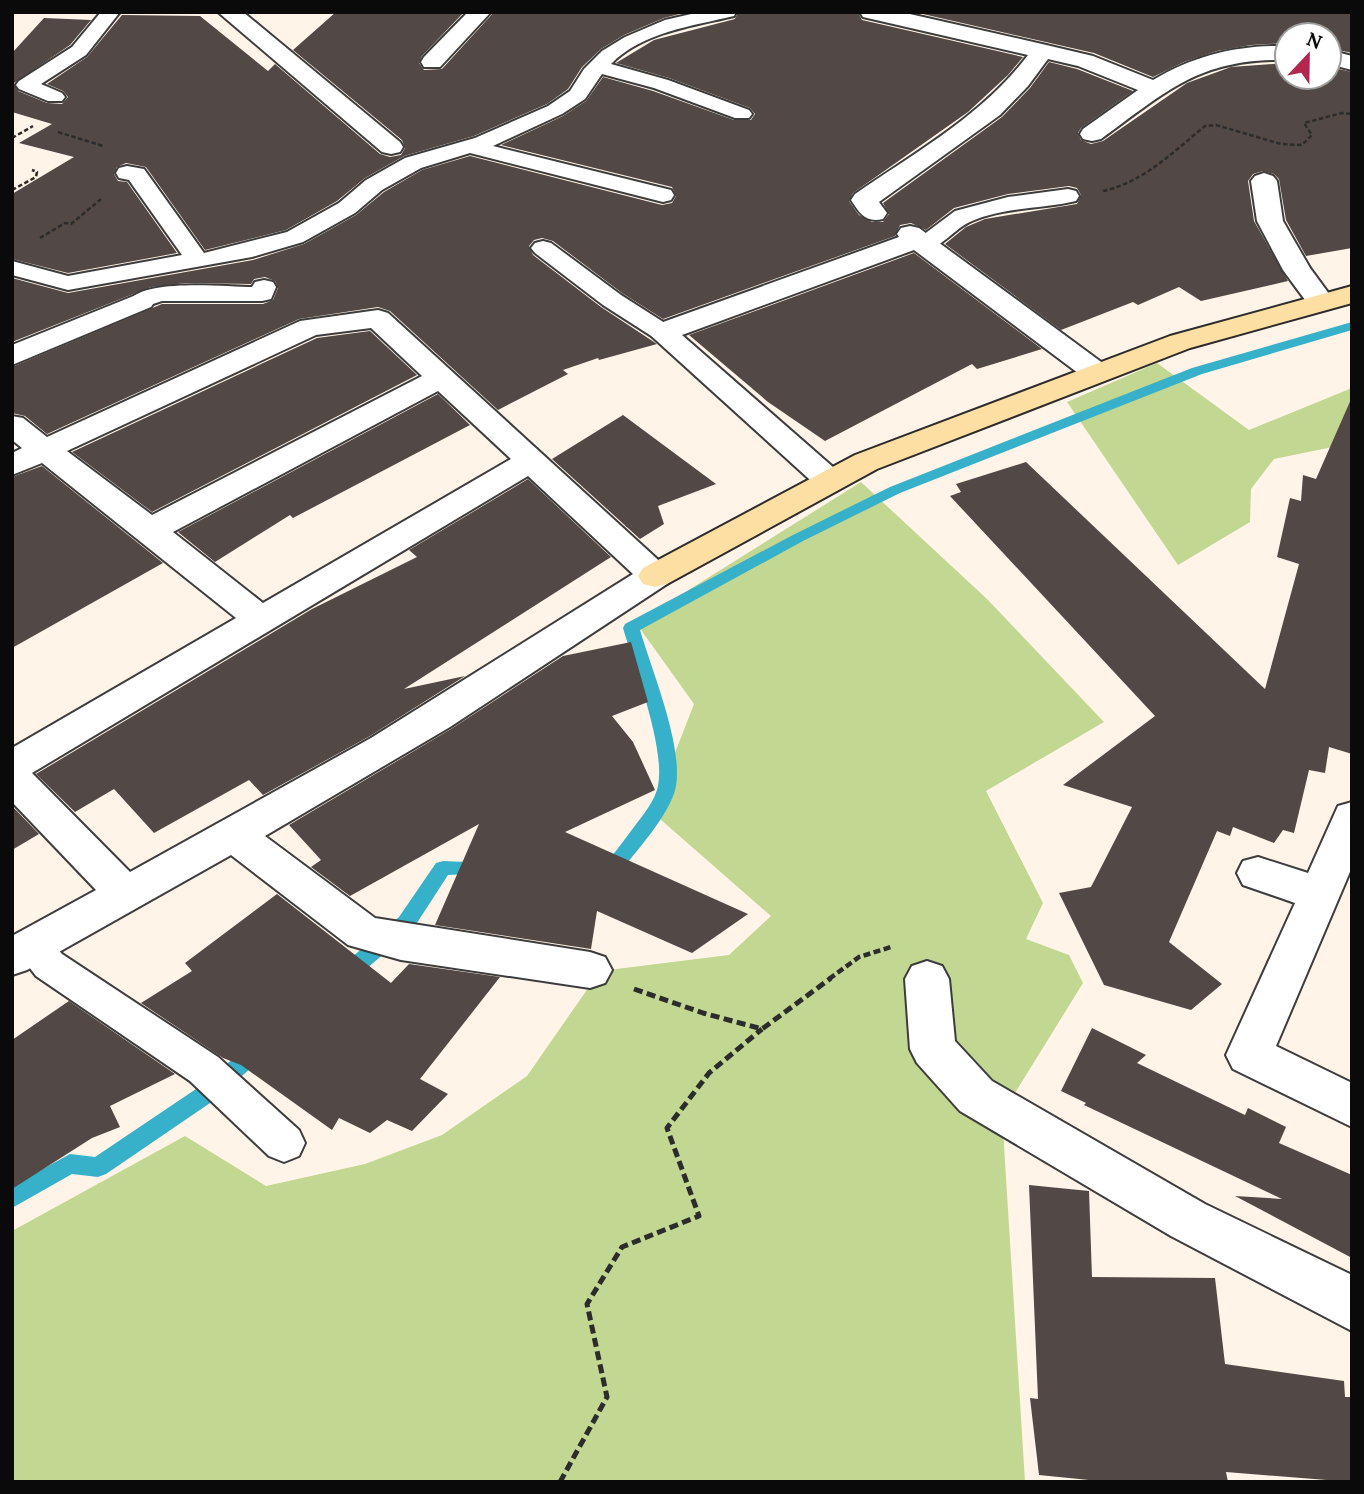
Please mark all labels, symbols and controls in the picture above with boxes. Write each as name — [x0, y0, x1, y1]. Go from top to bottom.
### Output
north arrow — [1273, 21, 1343, 91]
text: N — [1303, 26, 1326, 54]

